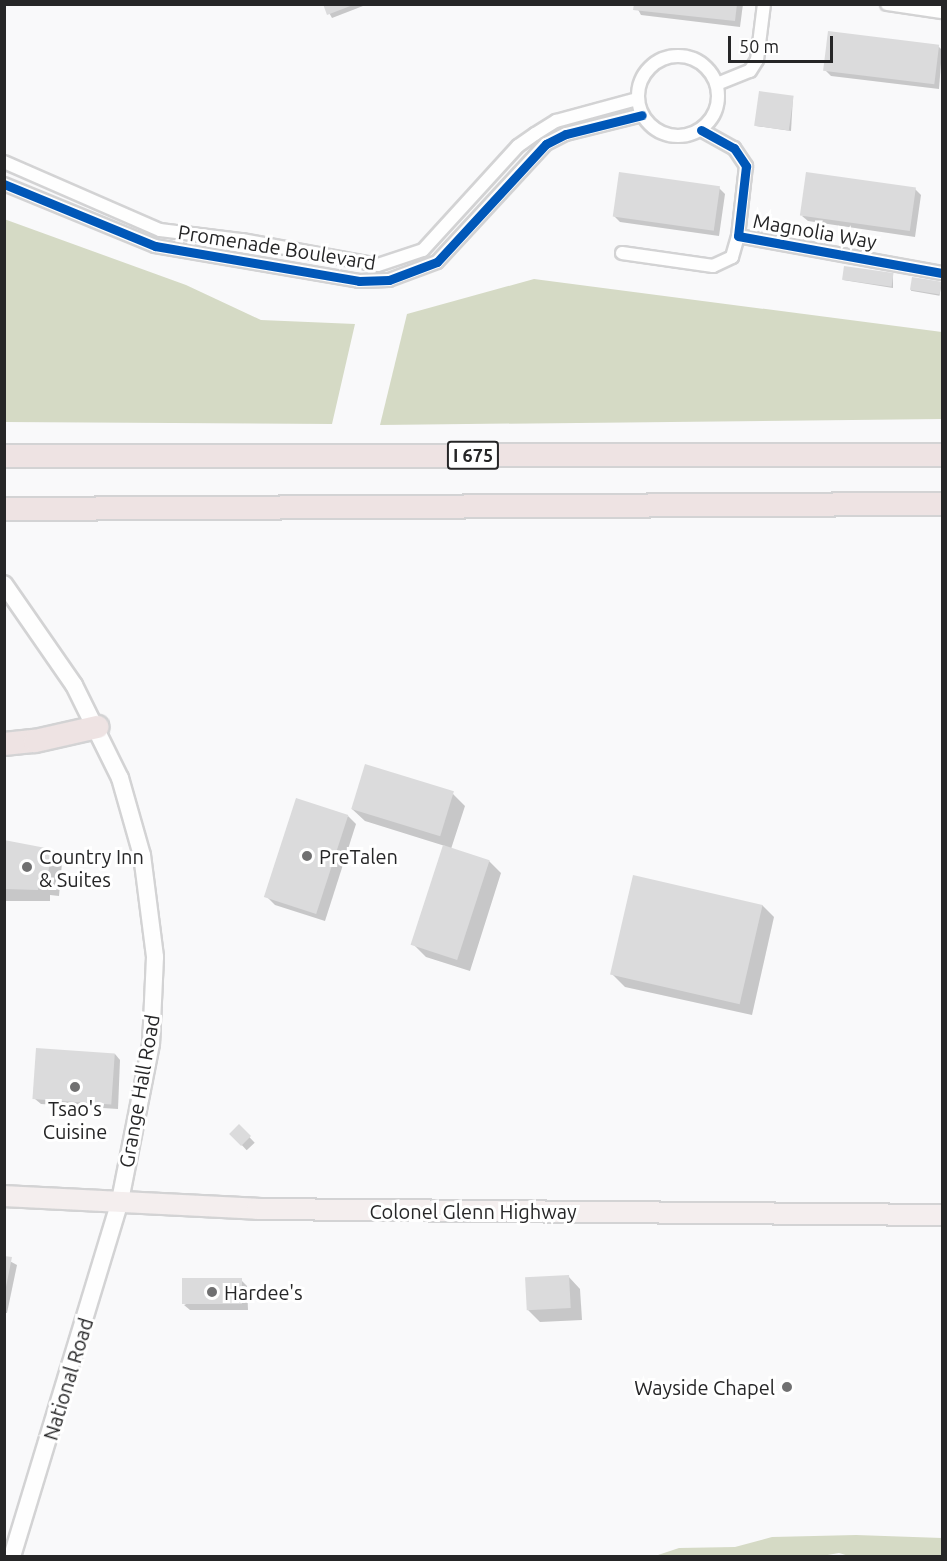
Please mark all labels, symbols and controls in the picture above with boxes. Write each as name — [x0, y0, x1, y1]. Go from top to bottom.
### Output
scale bar — [731, 24, 836, 62]
text: 50 m — [739, 36, 779, 56]
street label: Magnolia Way — [751, 208, 879, 254]
street label: Promenade Boulevard — [176, 220, 378, 274]
road number: I 675 — [446, 440, 500, 470]
place label: Country Inn & Suites — [39, 844, 144, 891]
place label: PreTalen — [319, 844, 398, 868]
marker: PreTalen — [300, 849, 314, 863]
marker: Country Inn & Suites — [20, 860, 34, 874]
street label: Grange Hall Road — [114, 1013, 164, 1169]
marker: Tsao's Cuisine — [68, 1080, 82, 1094]
place label: Tsao's Cuisine — [43, 1096, 107, 1143]
street label: Colonel Glenn Highway — [369, 1199, 577, 1223]
place label: Hardee's — [224, 1280, 303, 1304]
marker: Hardee's — [205, 1285, 219, 1299]
street label: National Road — [38, 1315, 98, 1443]
place label: Wayside Chapel — [634, 1375, 775, 1399]
marker: Wayside Chapel — [780, 1380, 794, 1394]

